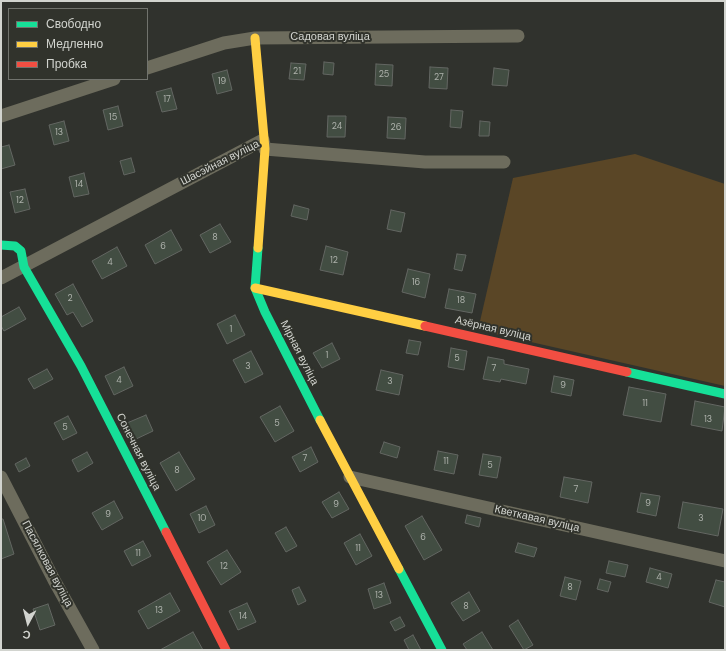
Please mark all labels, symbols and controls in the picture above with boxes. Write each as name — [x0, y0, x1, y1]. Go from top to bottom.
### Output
legend — [8, 8, 148, 80]
text: Свободно — [46, 16, 101, 32]
street label: Садовая вуліца — [290, 30, 370, 44]
text: Медленно — [46, 36, 103, 52]
text: Пробка — [46, 56, 87, 72]
house number: 21 — [293, 67, 301, 77]
house number: 25 — [379, 70, 389, 80]
house number: 27 — [434, 73, 444, 83]
house number: 19 — [218, 77, 226, 87]
house number: 17 — [163, 95, 171, 105]
house number: 15 — [109, 113, 117, 123]
house number: 24 — [332, 122, 342, 132]
house number: 26 — [391, 123, 401, 133]
house number: 13 — [55, 128, 63, 138]
street label: Шасэйная вуліца — [178, 137, 262, 189]
house number: 14 — [75, 180, 83, 190]
house number: 12 — [16, 196, 24, 206]
house number: 8 — [212, 233, 218, 243]
house number: 6 — [160, 242, 166, 252]
house number: 12 — [330, 256, 338, 266]
house number: 4 — [107, 258, 113, 268]
house number: 16 — [412, 278, 420, 288]
house number: 2 — [67, 294, 73, 304]
house number: 18 — [457, 296, 465, 306]
street label: Азёрная вуліца — [454, 314, 532, 344]
street label: Мірная вуліца — [277, 318, 321, 388]
house number: 1 — [230, 325, 232, 335]
house number: 1 — [326, 351, 328, 361]
house number: 5 — [454, 354, 460, 364]
house number: 3 — [245, 362, 251, 372]
house number: 7 — [492, 364, 496, 374]
house number: 4 — [116, 376, 122, 386]
house number: 3 — [387, 377, 393, 387]
house number: 9 — [560, 381, 566, 391]
house number: 11 — [642, 399, 648, 409]
street label: Сонечная вуліца — [113, 411, 163, 493]
house number: 13 — [704, 415, 712, 425]
house number: 5 — [274, 419, 280, 429]
house number: 5 — [62, 423, 68, 433]
house number: 7 — [303, 454, 307, 464]
house number: 11 — [443, 457, 449, 467]
house number: 5 — [487, 461, 493, 471]
house number: 8 — [174, 466, 180, 476]
house number: 7 — [574, 485, 578, 495]
house number: 9 — [645, 499, 651, 509]
house number: 9 — [333, 500, 339, 510]
street label: Кветкавая вуліца — [493, 503, 581, 535]
house number: 9 — [105, 510, 111, 520]
house number: 10 — [198, 514, 206, 524]
house number: 3 — [698, 514, 704, 524]
street label: Пасялковая вуліца — [19, 519, 75, 609]
house number: 6 — [420, 533, 426, 543]
house number: 11 — [355, 544, 361, 554]
house number: 11 — [135, 549, 141, 559]
house number: 12 — [220, 562, 228, 572]
house number: 4 — [656, 573, 662, 583]
house number: 8 — [567, 583, 573, 593]
house number: 13 — [375, 591, 383, 601]
house number: 8 — [463, 602, 469, 612]
north arrow — [8, 603, 48, 643]
house number: 13 — [155, 606, 163, 616]
house number: 14 — [239, 612, 247, 622]
text: С — [22, 627, 31, 642]

